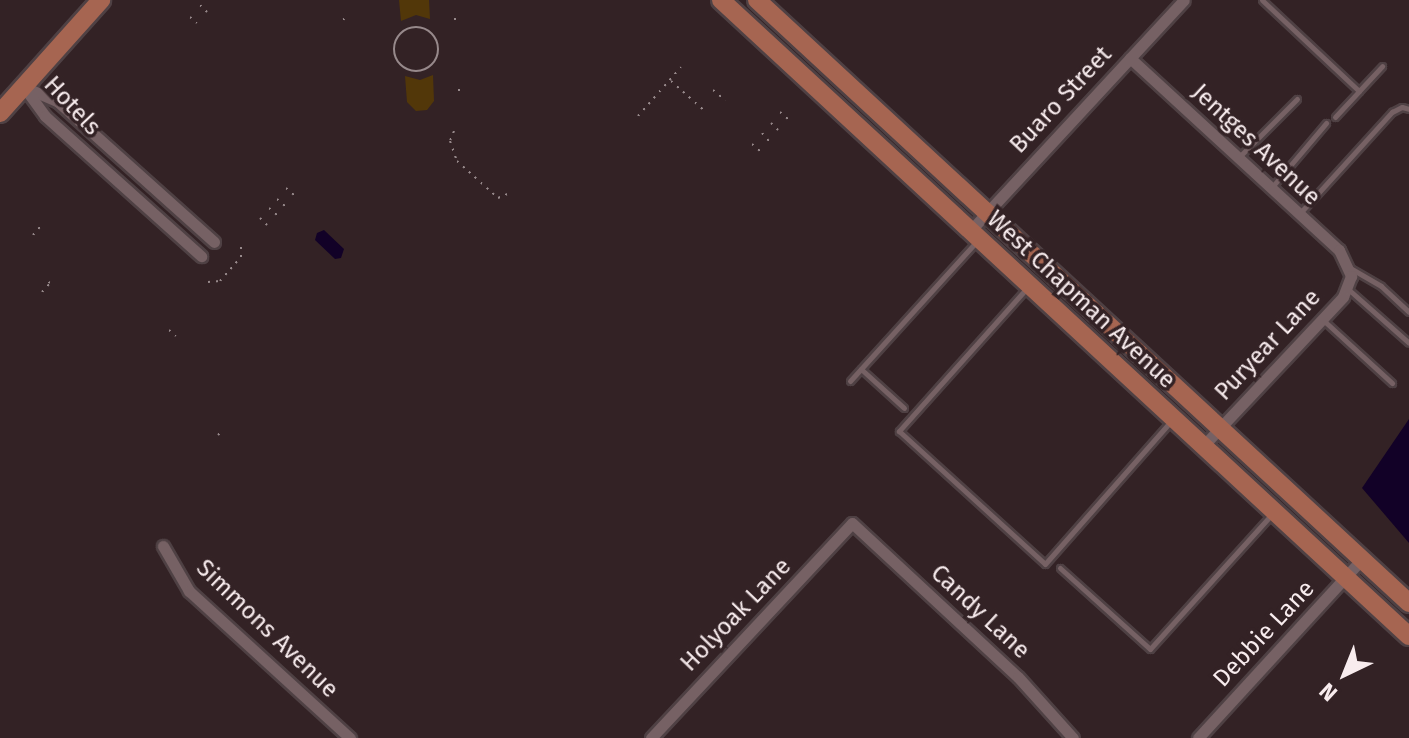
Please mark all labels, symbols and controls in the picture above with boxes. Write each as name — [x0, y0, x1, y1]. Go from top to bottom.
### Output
street label: Buaro Street — [1004, 41, 1118, 159]
street label: Hotels — [38, 71, 106, 141]
street label: Jentges Avenue — [1186, 78, 1326, 212]
street label: West Chapman Avenue — [981, 205, 1181, 395]
street label: Puryear Lane — [1209, 283, 1327, 407]
street label: Holyoak Lane — [675, 552, 797, 678]
street label: Simmons Avenue — [190, 554, 344, 704]
street label: Candy Lane — [925, 559, 1035, 665]
street label: Debbie Lane — [1207, 575, 1321, 693]
north arrow — [1305, 634, 1385, 714]
text: N — [1314, 677, 1343, 707]

